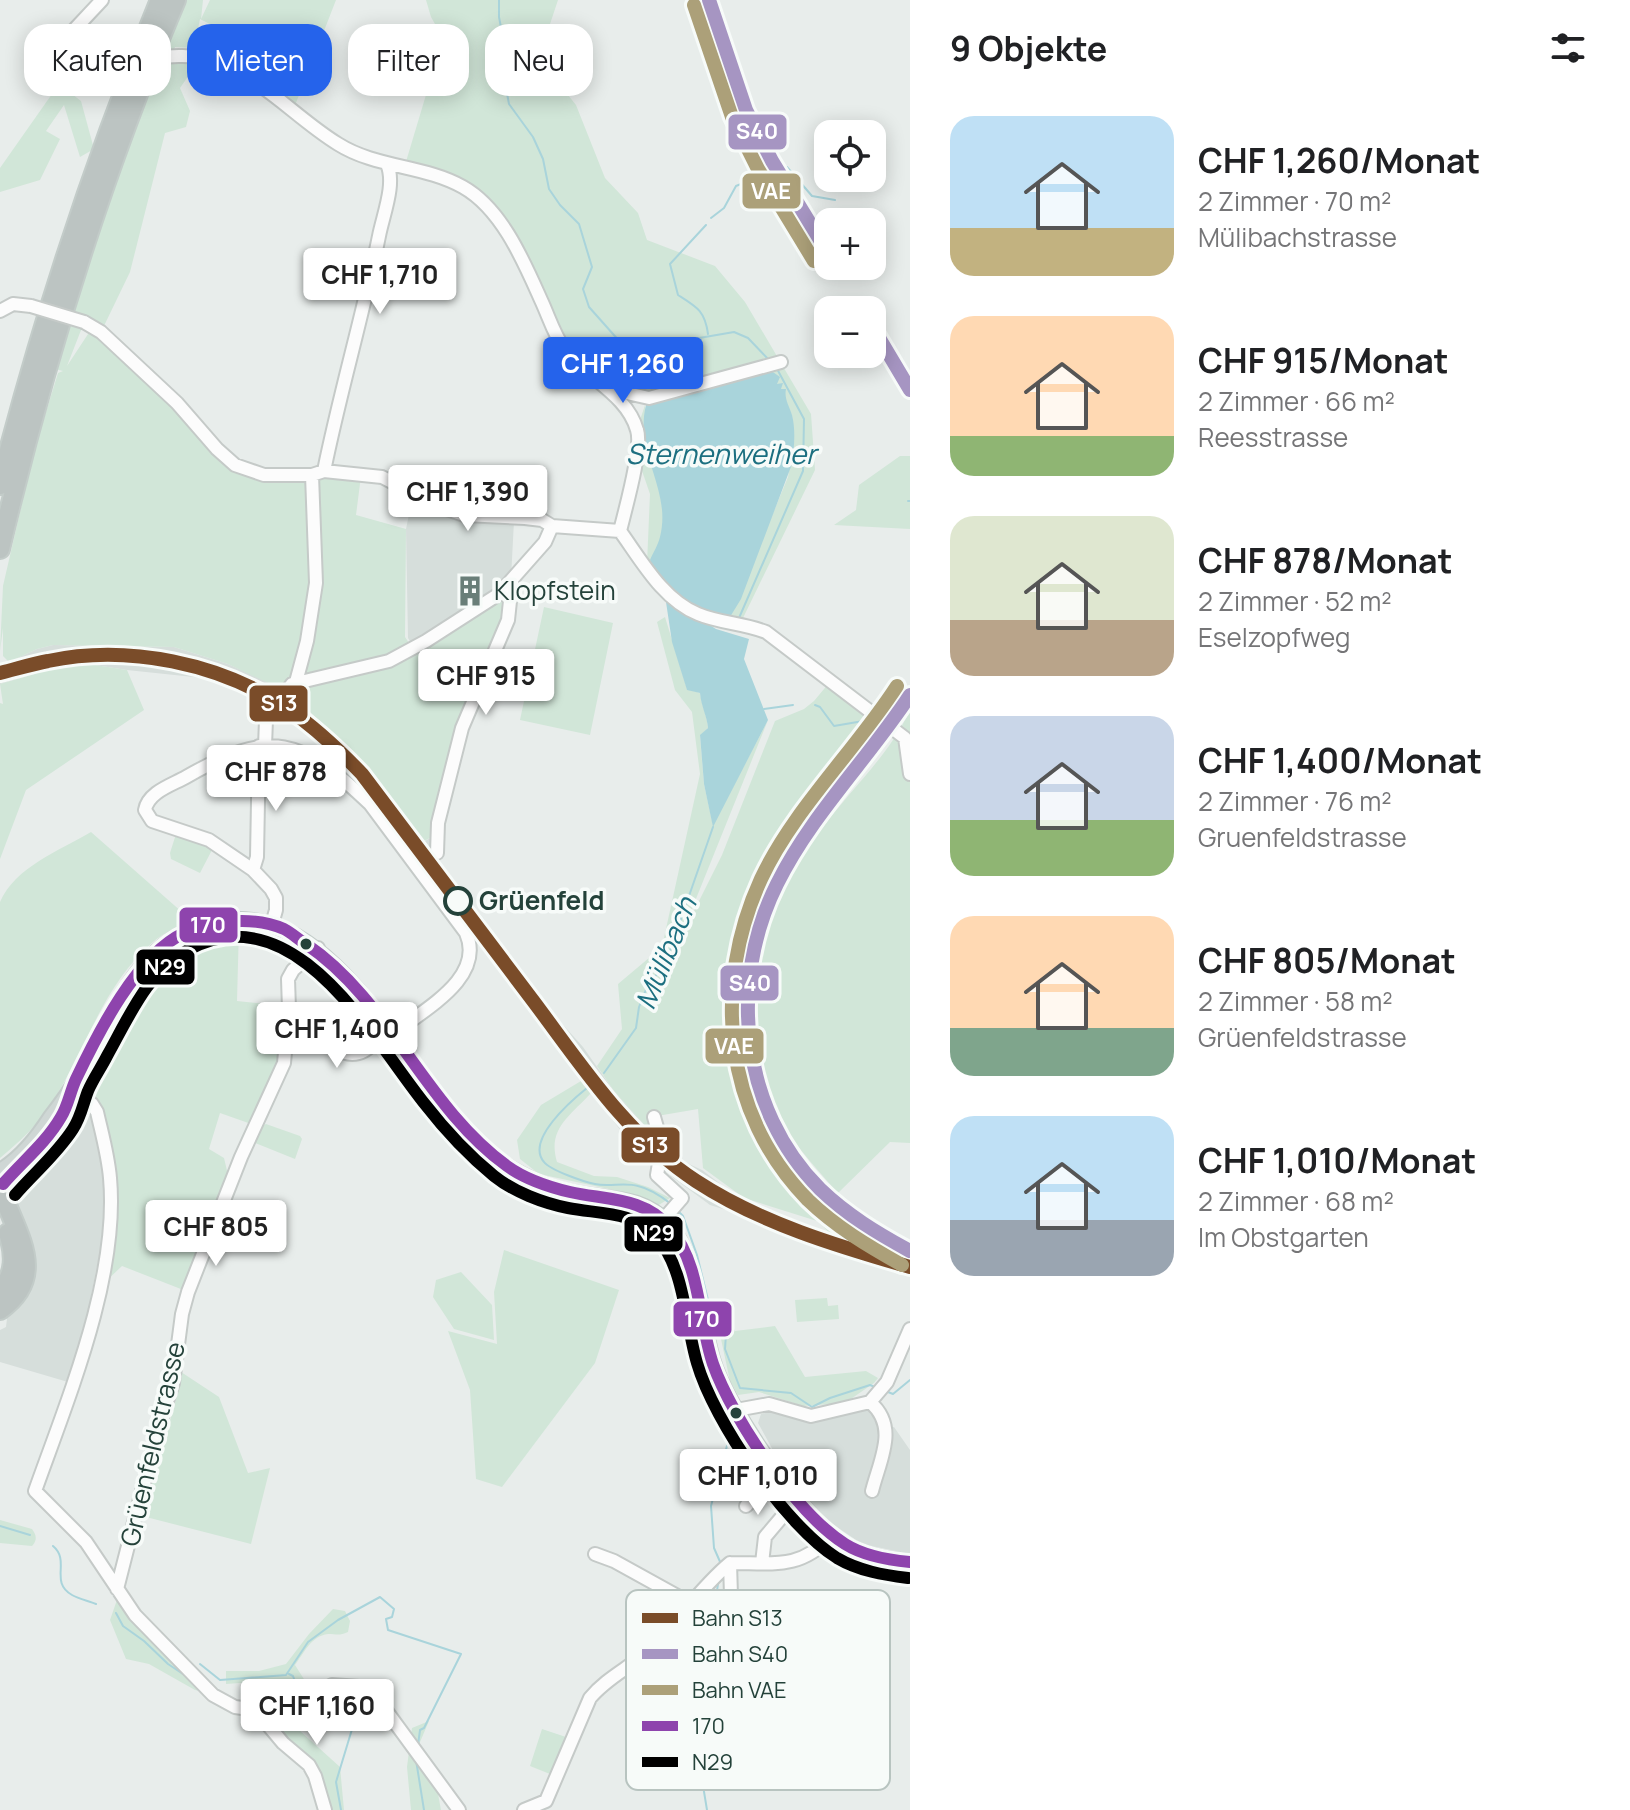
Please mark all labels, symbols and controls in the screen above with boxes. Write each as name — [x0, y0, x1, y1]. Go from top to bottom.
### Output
chip: Kaufen — [24, 24, 171, 96]
chip: Mieten — [187, 24, 332, 96]
chip: Filter — [348, 24, 469, 96]
chip: Neu — [485, 24, 593, 96]
text: 9 Objekte — [950, 25, 1107, 71]
icon: filters — [1546, 26, 1590, 70]
line badge: S40 — [727, 113, 788, 151]
text: S40 — [736, 116, 778, 146]
map controls — [814, 120, 886, 368]
button: locate — [814, 120, 886, 192]
text: CHF 1,260/Monat — [1198, 137, 1480, 183]
icon: home — [1014, 148, 1110, 244]
line badge: VAE — [741, 172, 802, 210]
text: VAE — [751, 176, 791, 206]
text: 2 Zimmer · 70 m² — [1198, 183, 1391, 219]
button: + — [814, 208, 886, 280]
text: Mülibachstrasse — [1198, 219, 1397, 255]
pin: CHF 1,710 — [288, 248, 472, 316]
text: CHF 1,710 — [321, 256, 439, 292]
button: − — [814, 296, 886, 368]
pin: CHF 1,260 — [531, 337, 715, 405]
text: CHF 915/Monat — [1198, 337, 1449, 383]
text: CHF 1,260 — [561, 345, 685, 381]
icon: home — [1014, 348, 1110, 444]
text: 2 Zimmer · 66 m² — [1198, 383, 1395, 419]
text: Reesstrasse — [1198, 419, 1348, 455]
water label: Sternenweiher — [626, 434, 820, 472]
pin: CHF 1,390 — [376, 465, 560, 533]
text: CHF 1,390 — [406, 473, 530, 509]
text: CHF 878/Monat — [1198, 537, 1452, 583]
icon: home — [1014, 548, 1110, 644]
place label: Klopfstein — [494, 572, 616, 608]
building icon: Klopfstein — [453, 574, 487, 608]
text: 2 Zimmer · 52 m² — [1198, 583, 1392, 619]
text: Eselzopfweg — [1198, 619, 1350, 655]
pin: CHF 915 — [412, 649, 560, 717]
text: CHF 915 — [436, 657, 536, 693]
line badge: S13 — [248, 684, 309, 723]
text: S13 — [261, 688, 297, 718]
text: CHF 1,400/Monat — [1198, 737, 1482, 783]
pin: CHF 878 — [202, 745, 350, 813]
icon: home — [1014, 748, 1110, 844]
text: CHF 878 — [225, 753, 327, 789]
text: 2 Zimmer · 76 m² — [1198, 783, 1392, 819]
text: Gruenfeldstrasse — [1198, 819, 1407, 855]
place label: Grüenfeld — [479, 882, 605, 918]
marker: Grüenfeld — [444, 887, 472, 915]
water label: Mülibach — [625, 890, 705, 1014]
line badge: 170 — [178, 906, 239, 944]
text: 170 — [190, 910, 226, 940]
unlabelled marker — [298, 936, 314, 952]
text: CHF 805/Monat — [1198, 937, 1456, 983]
line badge: N29 — [135, 948, 196, 986]
icon: home — [1014, 948, 1110, 1044]
text: N29 — [144, 952, 186, 982]
line badge: S40 — [719, 964, 780, 1002]
text: S40 — [729, 968, 771, 998]
text: 2 Zimmer · 58 m² — [1198, 983, 1393, 1019]
pin: CHF 1,400 — [245, 1002, 429, 1070]
text: CHF 1,400 — [274, 1010, 400, 1046]
text: Grüenfeldstrasse — [1198, 1019, 1407, 1055]
line badge: VAE — [704, 1027, 765, 1065]
text: VAE — [714, 1031, 754, 1061]
line badge: S13 — [620, 1126, 681, 1164]
text: S13 — [632, 1130, 668, 1160]
text: CHF 1,010/Monat — [1198, 1137, 1476, 1183]
icon: home — [1014, 1148, 1110, 1244]
text: 2 Zimmer · 68 m² — [1198, 1183, 1394, 1219]
pin: CHF 805 — [142, 1200, 290, 1268]
text: CHF 805 — [163, 1208, 269, 1244]
line badge: N29 — [623, 1215, 684, 1253]
text: N29 — [633, 1218, 675, 1248]
text: Im Obstgarten — [1198, 1219, 1369, 1255]
line badge: 170 — [672, 1300, 733, 1338]
text: 170 — [684, 1304, 720, 1334]
street label: Grüenfeldstrasse — [111, 1338, 193, 1549]
unlabelled marker — [728, 1405, 744, 1421]
pin: CHF 1,010 — [666, 1449, 850, 1517]
text: CHF 1,010 — [698, 1457, 818, 1493]
legend — [626, 1590, 890, 1790]
text: Bahn S13 — [692, 1603, 783, 1633]
text: Bahn S40 — [692, 1639, 788, 1669]
text: Bahn VAE — [692, 1675, 786, 1705]
pin: CHF 1,160 — [225, 1679, 409, 1747]
text: CHF 1,160 — [259, 1687, 375, 1723]
text: 170 — [692, 1711, 725, 1741]
text: N29 — [692, 1747, 733, 1777]

